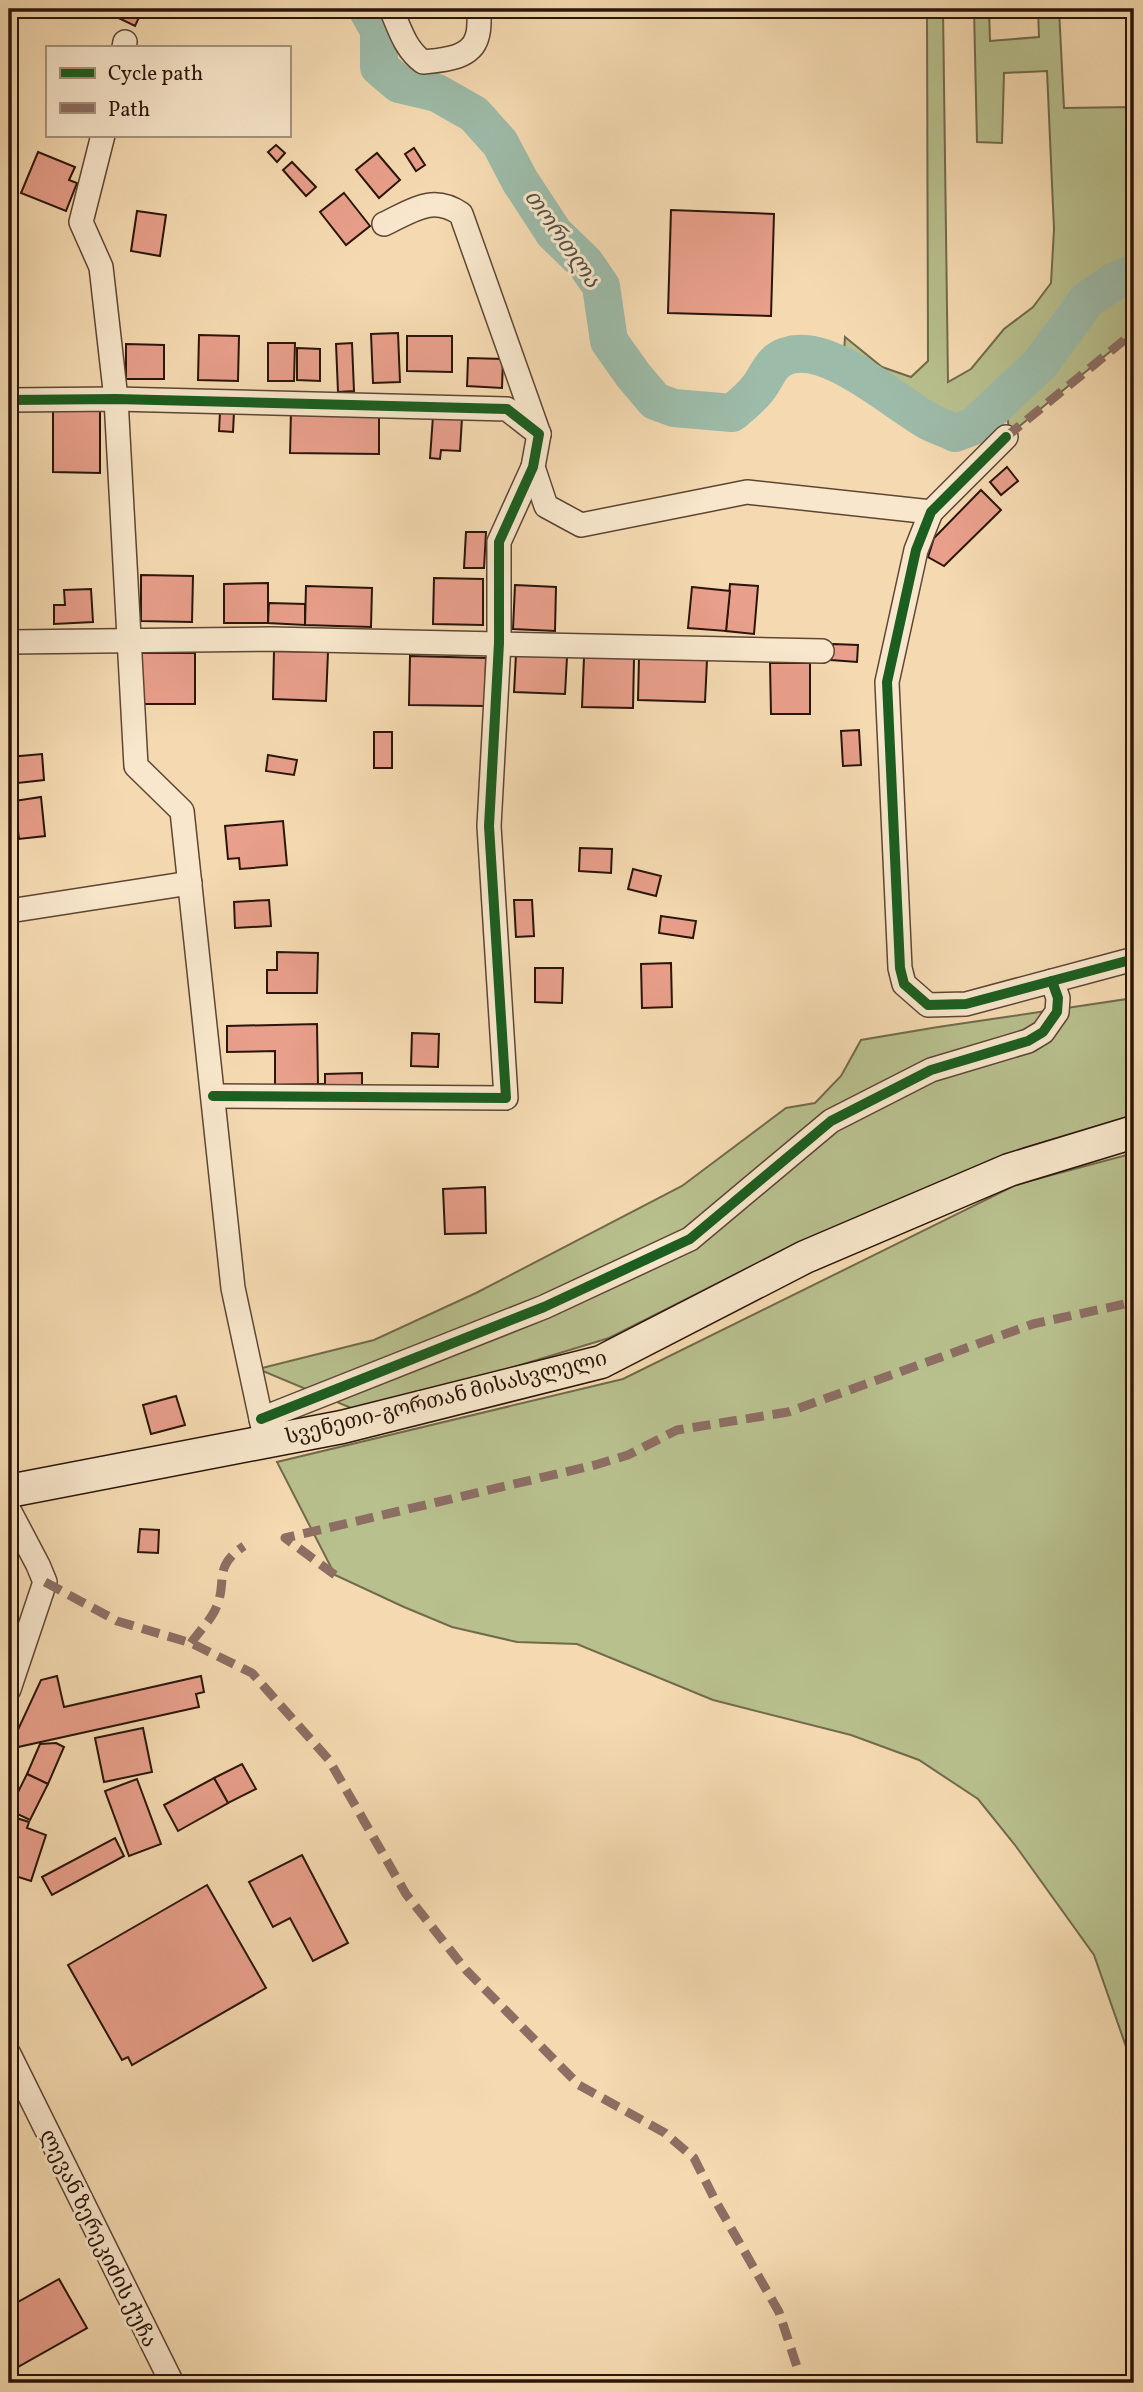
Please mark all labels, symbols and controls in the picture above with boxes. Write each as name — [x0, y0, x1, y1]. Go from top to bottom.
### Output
legend — [46, 46, 290, 136]
text: Cycle path — [108, 60, 203, 89]
text: Path — [108, 96, 150, 125]
water label: თორთლა — [516, 183, 607, 295]
street label: სვენეთი-გორთან მისასვლელი — [283, 1344, 610, 1453]
street label: ლევან ზერეკიძის ქუჩა — [32, 2125, 163, 2353]

